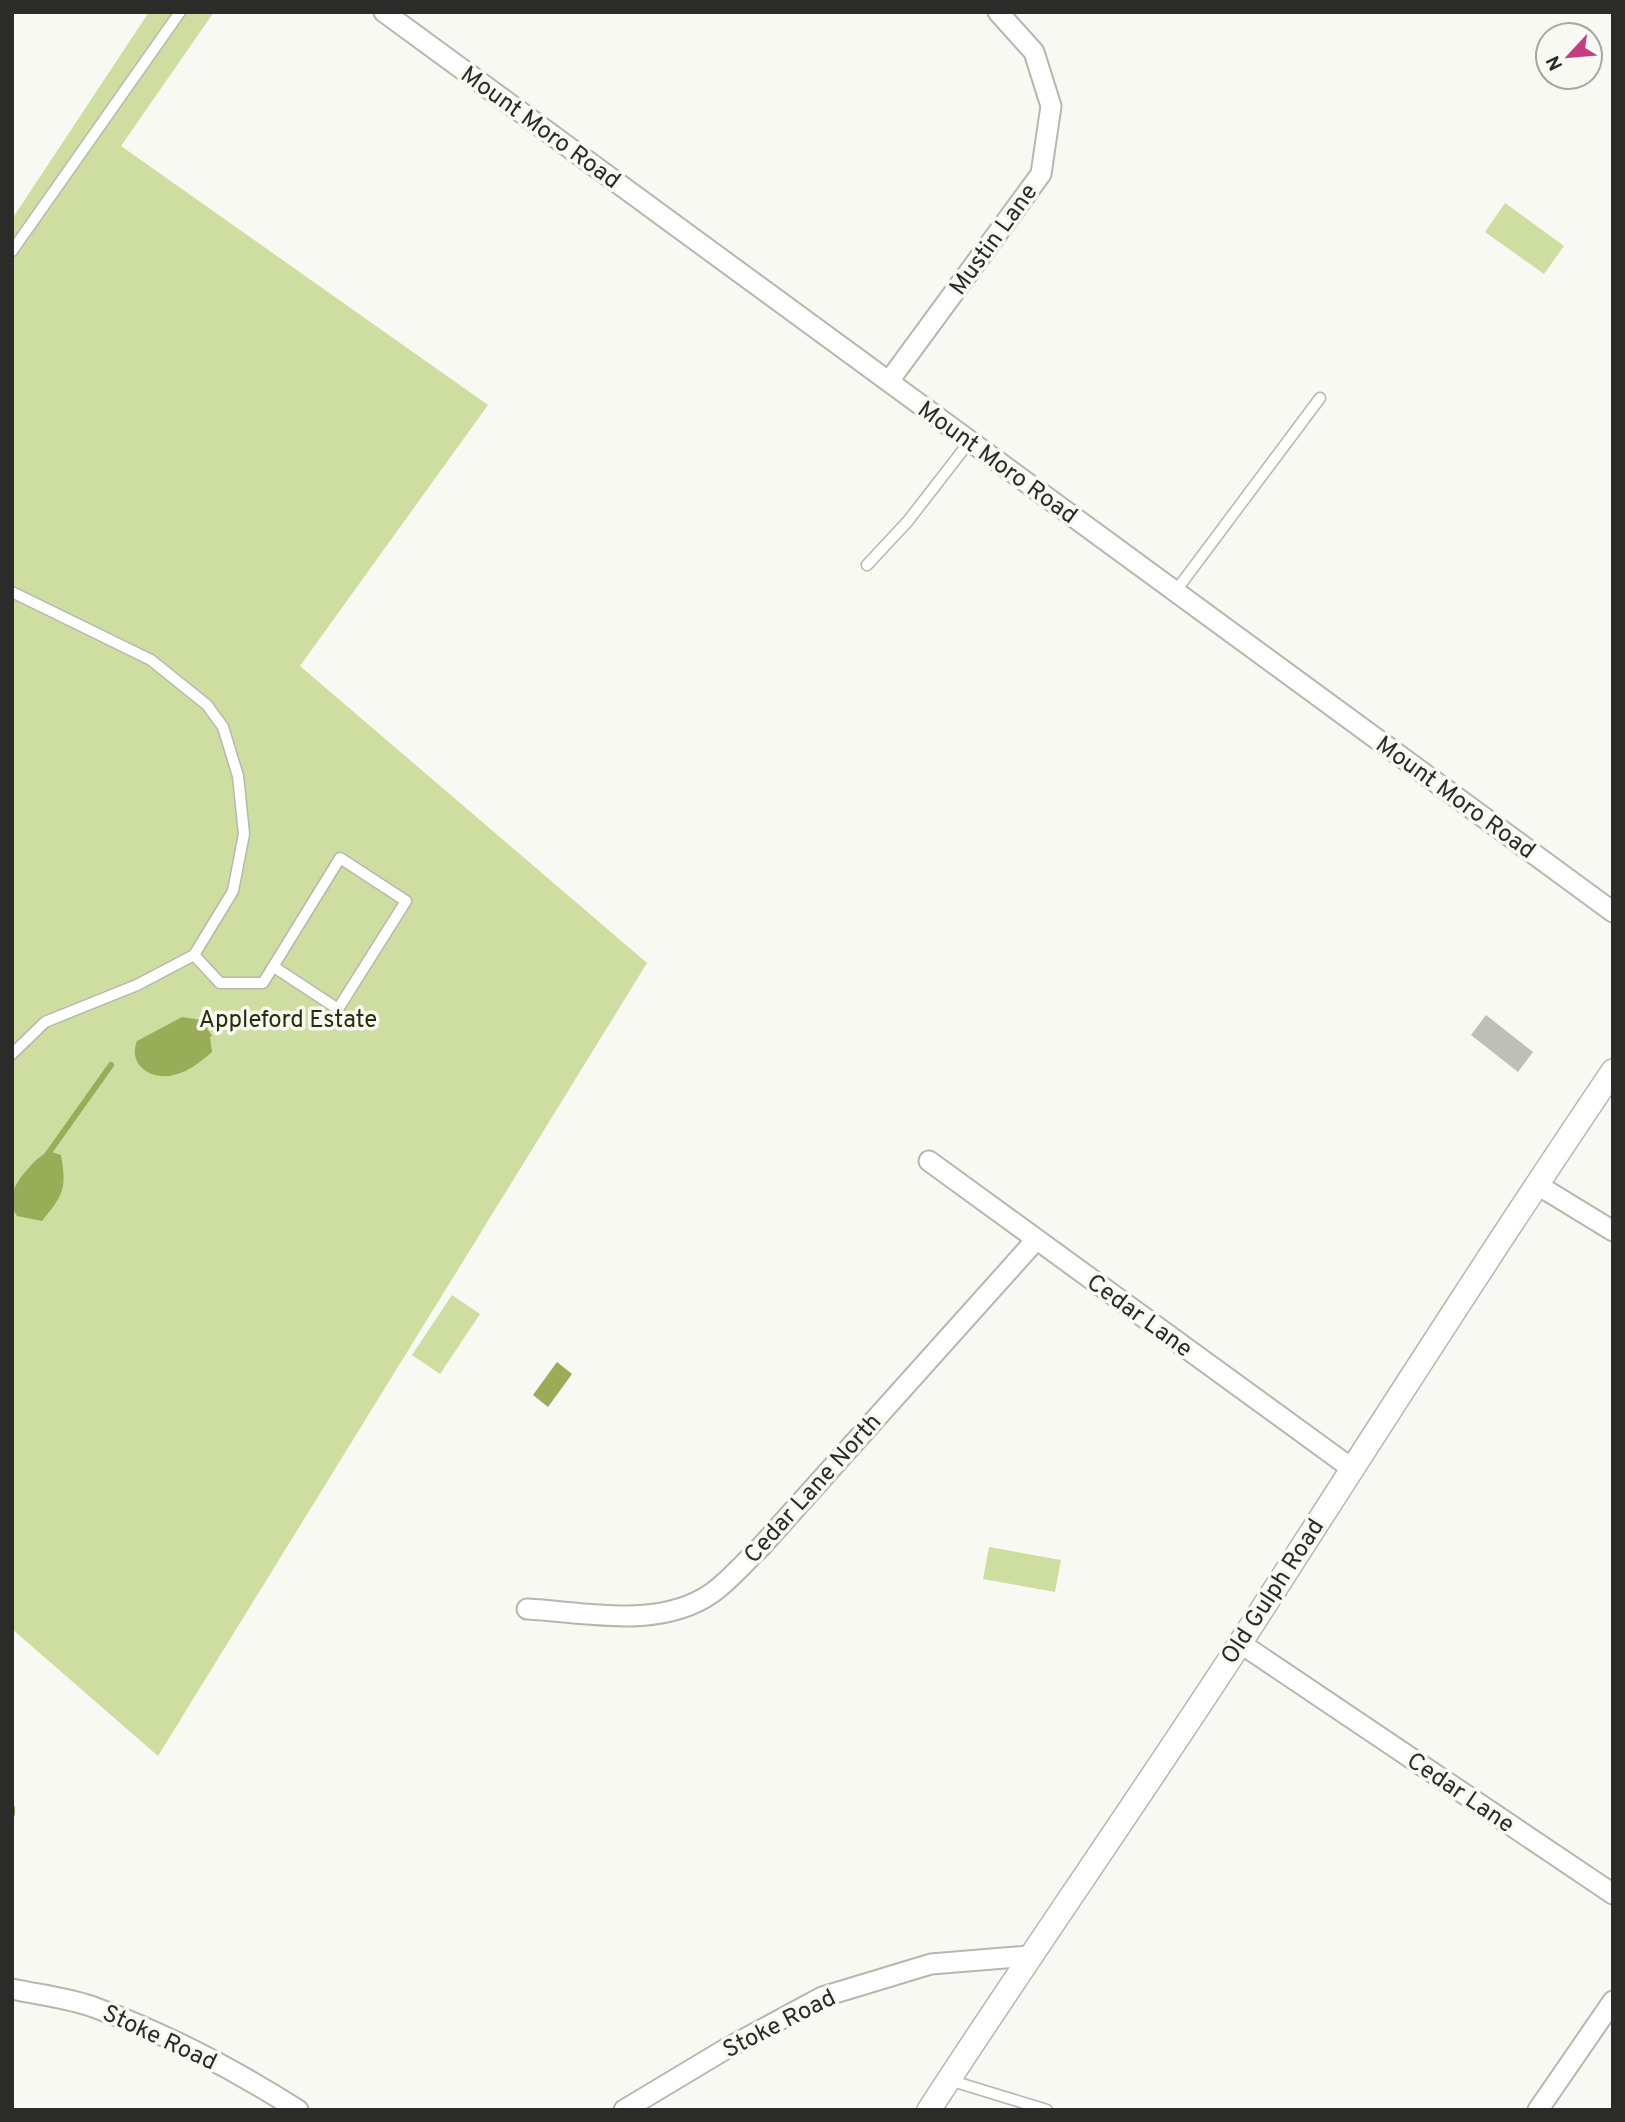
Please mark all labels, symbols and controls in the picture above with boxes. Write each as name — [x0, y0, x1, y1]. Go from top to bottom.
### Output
north arrow — [1534, 21, 1604, 91]
text: N — [1542, 51, 1569, 74]
street label: Mount Moro Road — [454, 61, 626, 197]
street label: Mustin Lane — [944, 178, 1045, 302]
street label: Mount Moro Road — [911, 396, 1083, 532]
street label: Mount Moro Road — [1369, 731, 1541, 867]
park label: Appleford Estate — [199, 1006, 377, 1036]
street label: Cedar Lane — [1080, 1268, 1198, 1365]
street label: Cedar Lane North — [738, 1408, 889, 1570]
street label: Old Gulph Road — [1215, 1514, 1332, 1671]
street label: Cedar Lane — [1400, 1747, 1519, 1841]
street label: Stoke Road — [719, 1984, 841, 2066]
street label: Stoke Road — [97, 1999, 221, 2078]

